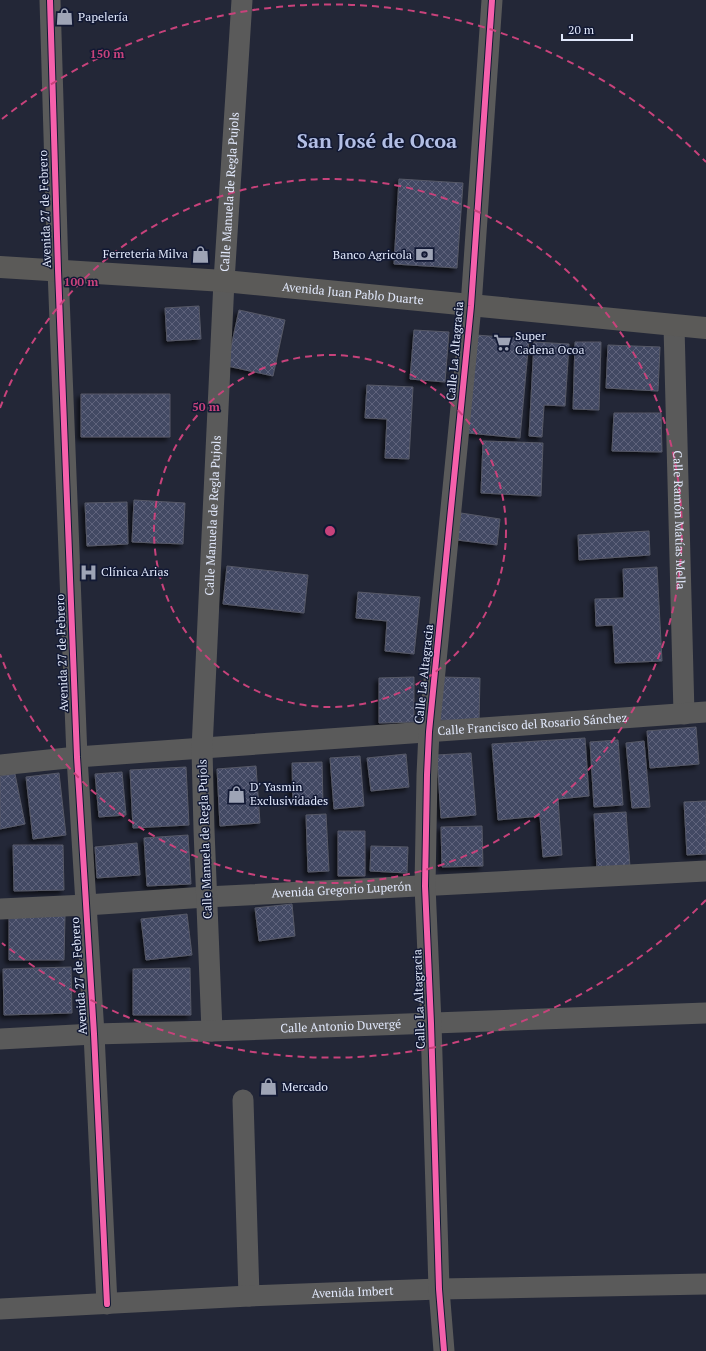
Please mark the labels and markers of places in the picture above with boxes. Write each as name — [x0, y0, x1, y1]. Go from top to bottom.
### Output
shop icon: Papelería — [55, 7, 75, 27]
place label: Papelería — [78, 9, 128, 24]
shop icon: Ferreteria Milva — [191, 244, 211, 264]
bank icon: Banco Agricola — [415, 245, 435, 265]
place label: Ferreteria Milva — [103, 246, 188, 261]
place label: Banco Agricola — [333, 247, 412, 262]
place label: Super Cadena Ocoa — [515, 328, 585, 357]
supermarket icon: Super Cadena Ocoa — [492, 333, 512, 353]
centre of rings — [323, 524, 337, 538]
hospital icon: Clínica Arias — [78, 562, 98, 582]
place label: Clínica Arias — [101, 564, 169, 579]
place label: D' Yasmin Exclusividades — [250, 779, 328, 808]
shop icon: D' Yasmin Exclusividades — [227, 784, 247, 804]
shop icon: Mercado — [259, 1077, 279, 1097]
place label: Mercado — [282, 1079, 328, 1094]

